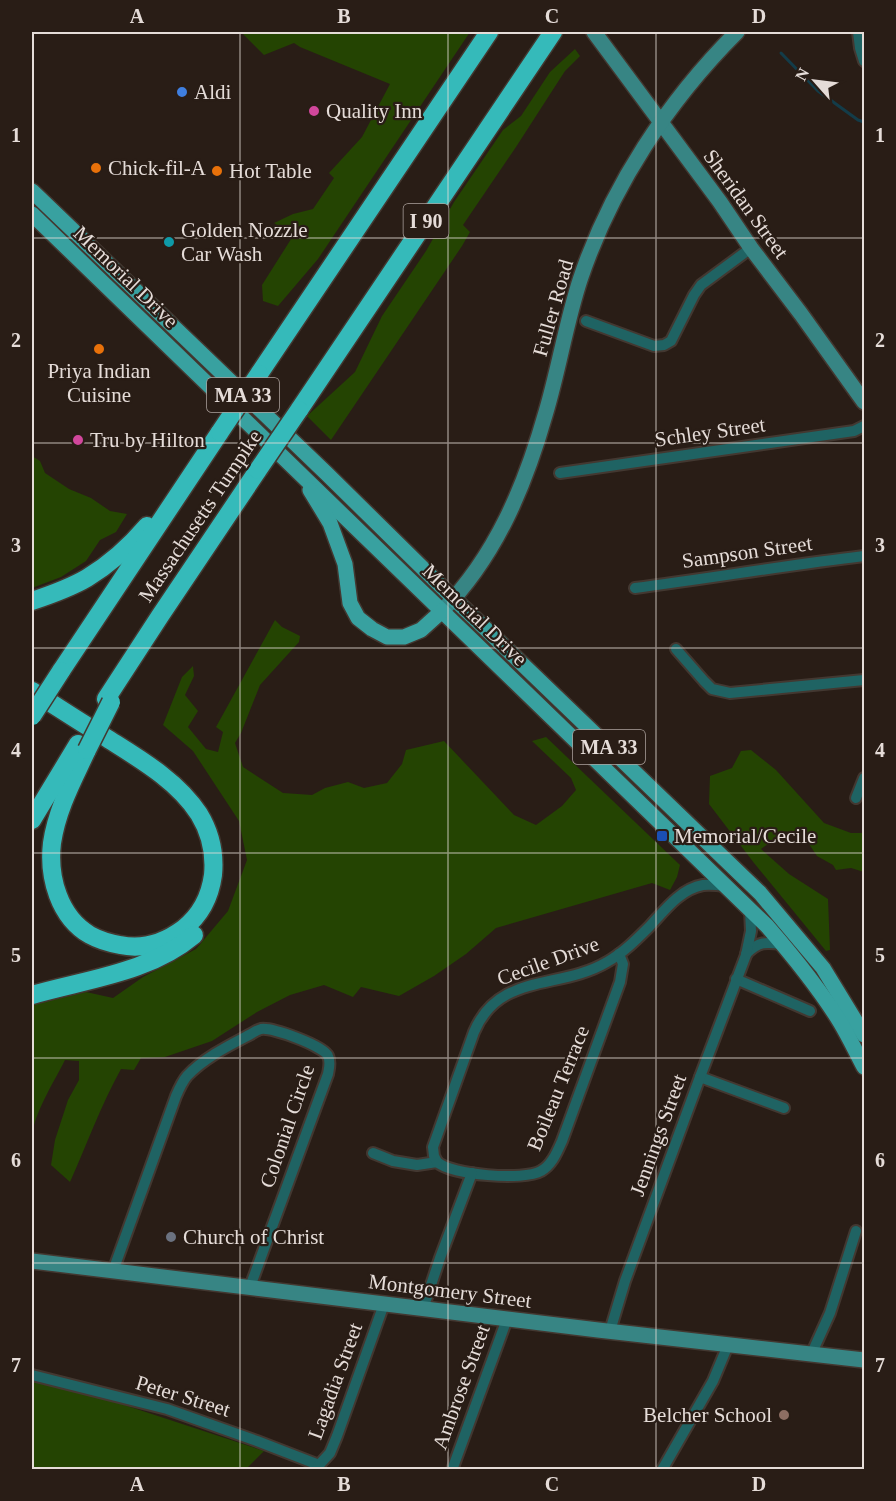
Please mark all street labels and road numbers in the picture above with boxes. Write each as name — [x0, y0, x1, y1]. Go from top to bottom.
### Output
street label: Sheridan Street — [698, 145, 794, 263]
road number: I 90 — [404, 204, 448, 238]
street label: Memorial Drive — [69, 221, 183, 333]
street label: Fuller Road — [528, 256, 578, 359]
road number: MA 33 — [207, 378, 279, 412]
street label: Schley Street — [653, 412, 767, 452]
street label: Massachusetts Turnpike — [133, 425, 267, 607]
street label: Sampson Street — [680, 531, 814, 573]
street label: Memorial Drive — [418, 559, 532, 671]
road number: MA 33 — [573, 730, 645, 764]
street label: Cecile Drive — [494, 931, 602, 991]
street label: Boileau Terrace — [522, 1022, 594, 1154]
street label: Colonial Circle — [255, 1061, 319, 1191]
street label: Jennings Street — [625, 1071, 691, 1199]
street label: Montgomery Street — [367, 1269, 533, 1313]
street label: Lagadia Street — [303, 1319, 367, 1442]
street label: Ambrose Street — [427, 1321, 495, 1453]
street label: Peter Street — [133, 1370, 233, 1422]

